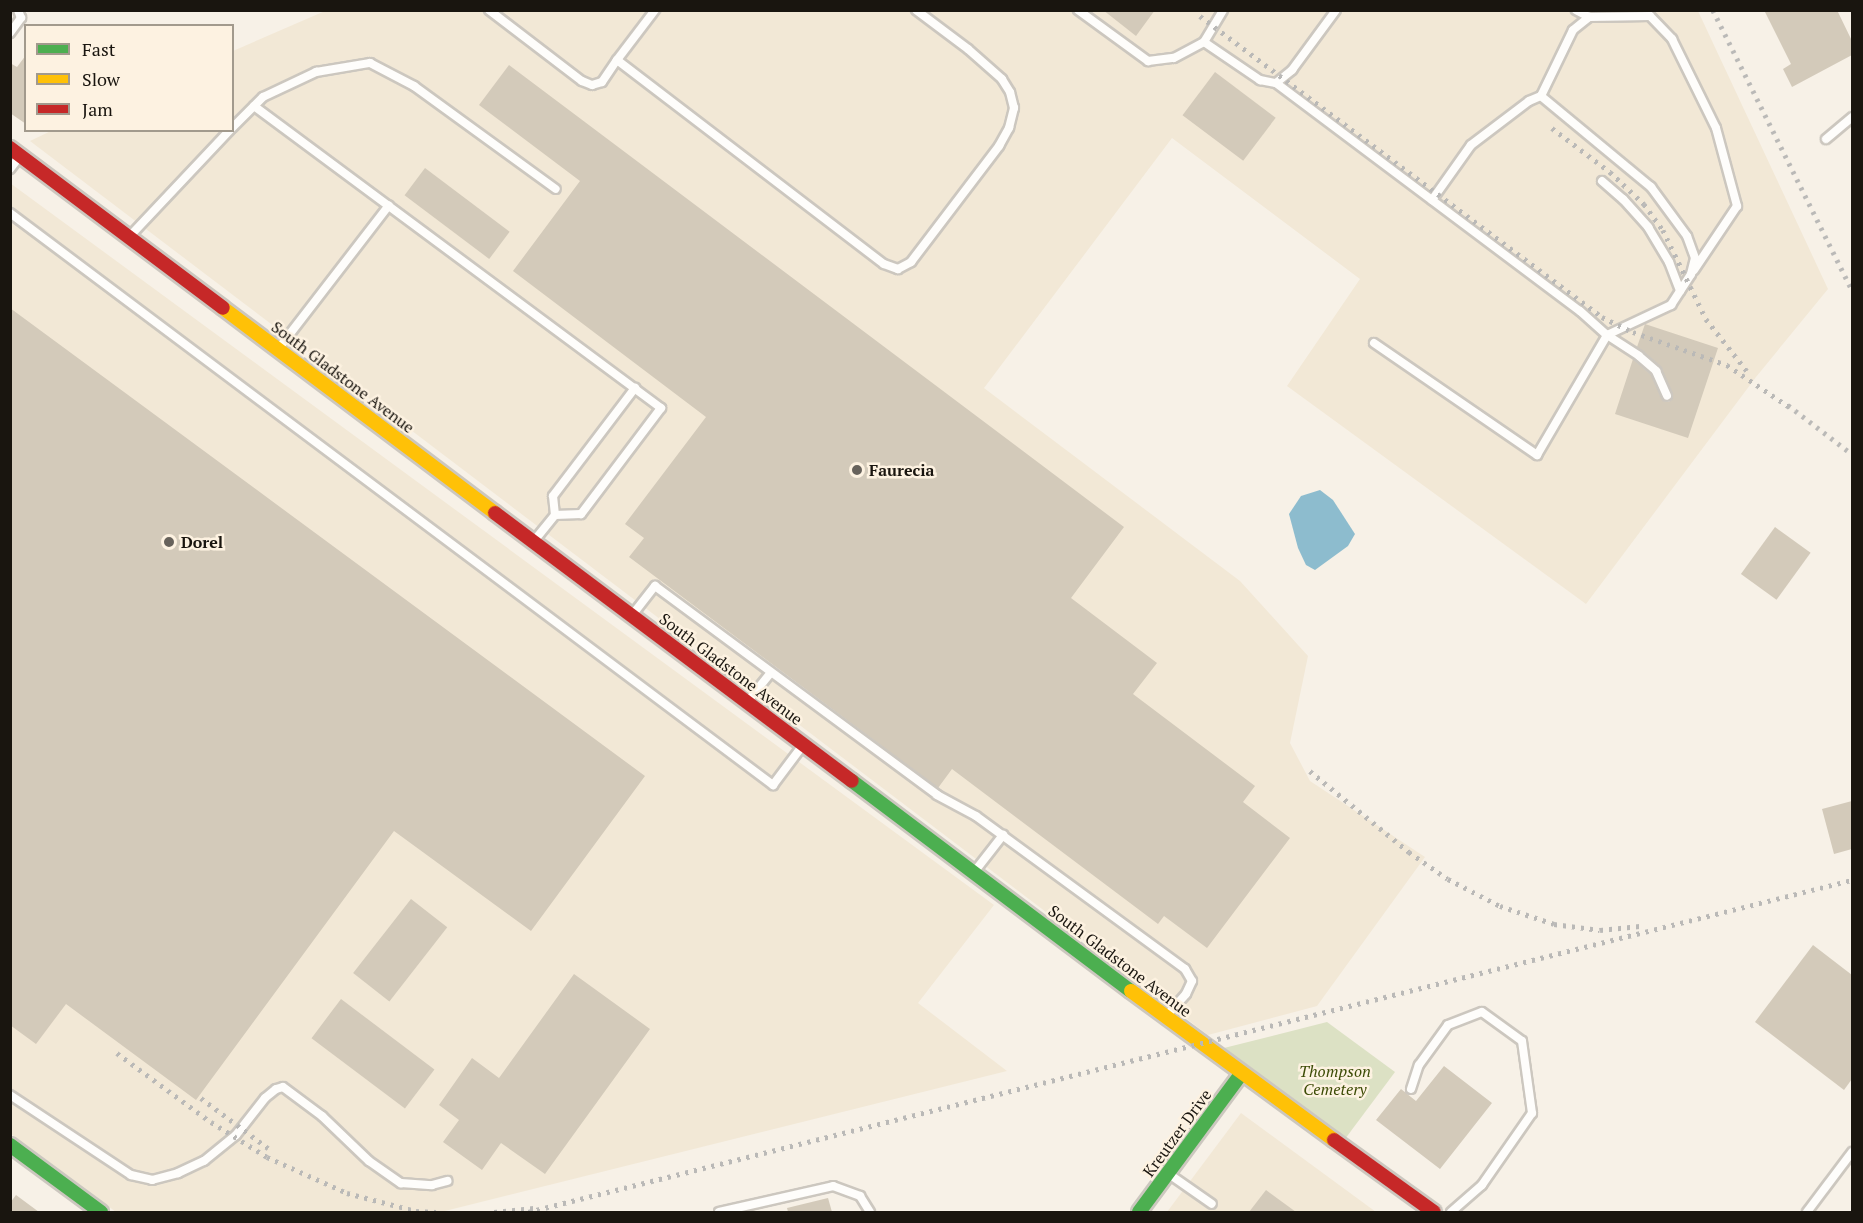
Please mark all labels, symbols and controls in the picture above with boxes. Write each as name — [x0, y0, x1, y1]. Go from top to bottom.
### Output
legend — [24, 24, 234, 132]
text: Fast — [82, 37, 115, 61]
text: Slow — [82, 67, 120, 91]
text: Jam — [82, 97, 113, 121]
street label: South Gladstone Avenue — [268, 317, 418, 437]
place label: Faurecia — [869, 460, 935, 480]
marker: Faurecia — [850, 463, 864, 477]
place label: Dorel — [181, 532, 223, 552]
marker: Dorel — [162, 535, 176, 549]
street label: South Gladstone Avenue — [656, 609, 806, 729]
street label: South Gladstone Avenue — [1045, 901, 1195, 1021]
park label: Thompson Cemetery — [1299, 1061, 1371, 1099]
street label: Kreutzer Drive — [1139, 1085, 1215, 1181]

